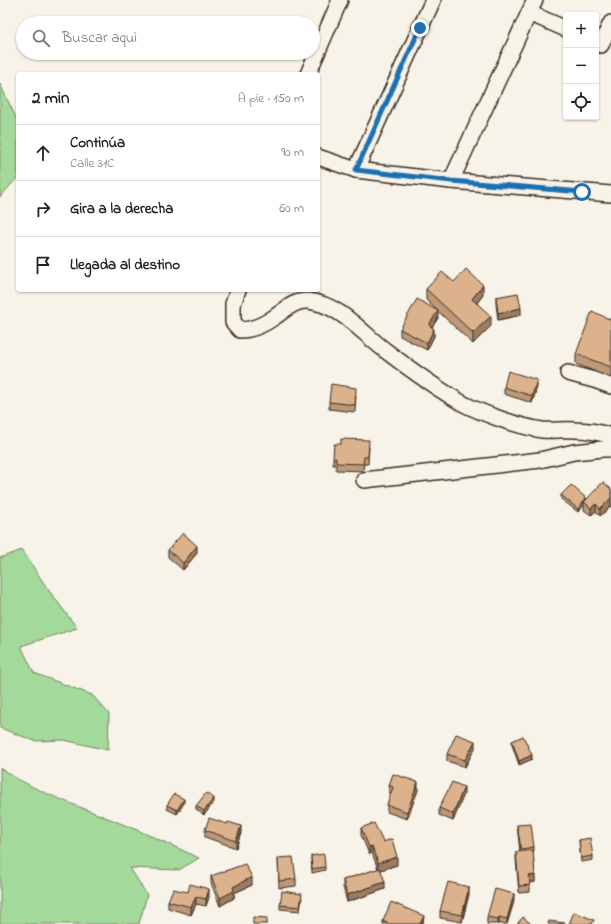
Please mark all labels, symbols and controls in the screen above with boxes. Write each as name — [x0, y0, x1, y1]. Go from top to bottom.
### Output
map controls — [563, 12, 599, 120]
button: + — [563, 12, 599, 48]
search box — [16, 16, 320, 60]
route end — [411, 19, 429, 37]
icon: search — [30, 27, 52, 49]
text: Buscar aquí — [62, 27, 137, 49]
button: − — [563, 48, 599, 84]
button: locate — [563, 84, 599, 120]
text: 2 min — [32, 86, 69, 111]
text: A pie · 150 m — [238, 89, 304, 108]
text: Continúa — [70, 132, 125, 154]
icon: ahead — [32, 142, 54, 164]
text: 90 m — [281, 143, 304, 162]
text: Calle 31C — [70, 154, 114, 173]
route start — [573, 183, 591, 201]
icon: right — [32, 198, 54, 220]
text: Gira a la derecha — [70, 198, 173, 220]
text: 60 m — [279, 199, 304, 218]
icon: arrive — [32, 254, 54, 276]
text: Llegada al destino — [70, 254, 180, 276]

